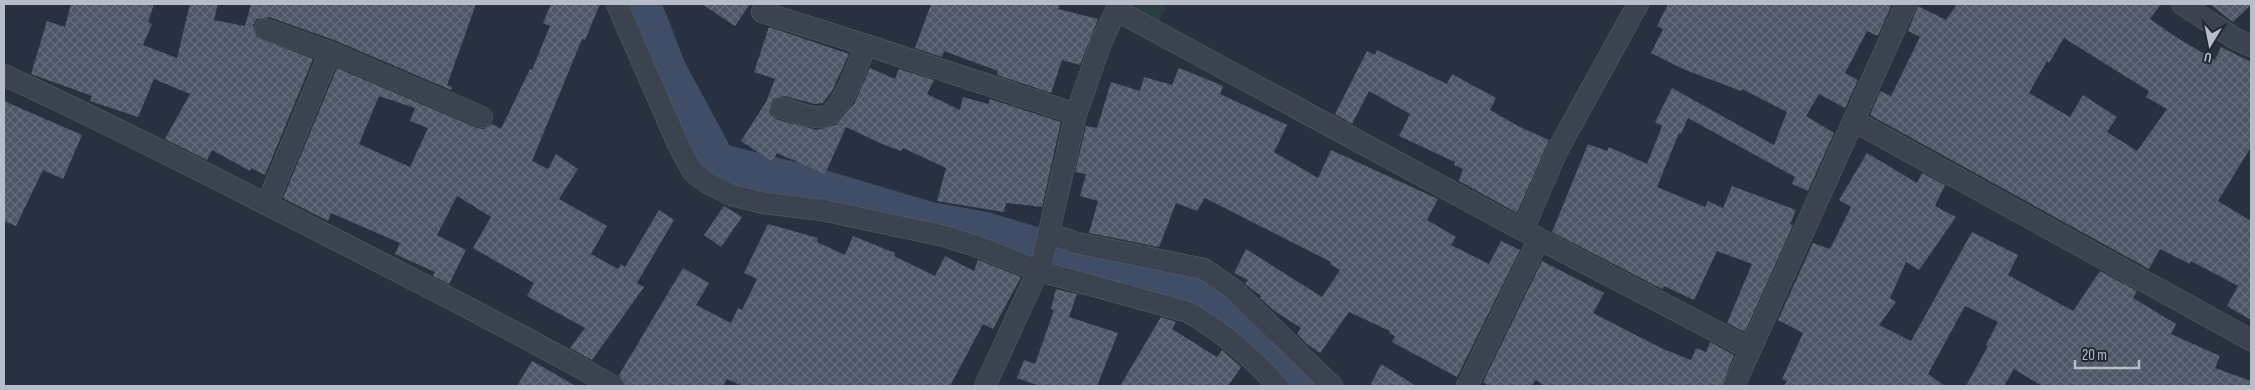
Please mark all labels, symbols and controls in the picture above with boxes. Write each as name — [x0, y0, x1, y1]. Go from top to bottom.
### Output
north arrow — [2185, 20, 2235, 70]
text: U — [2203, 48, 2213, 66]
scale bar — [2075, 338, 2139, 370]
text: 20 m — [2082, 346, 2107, 365]

